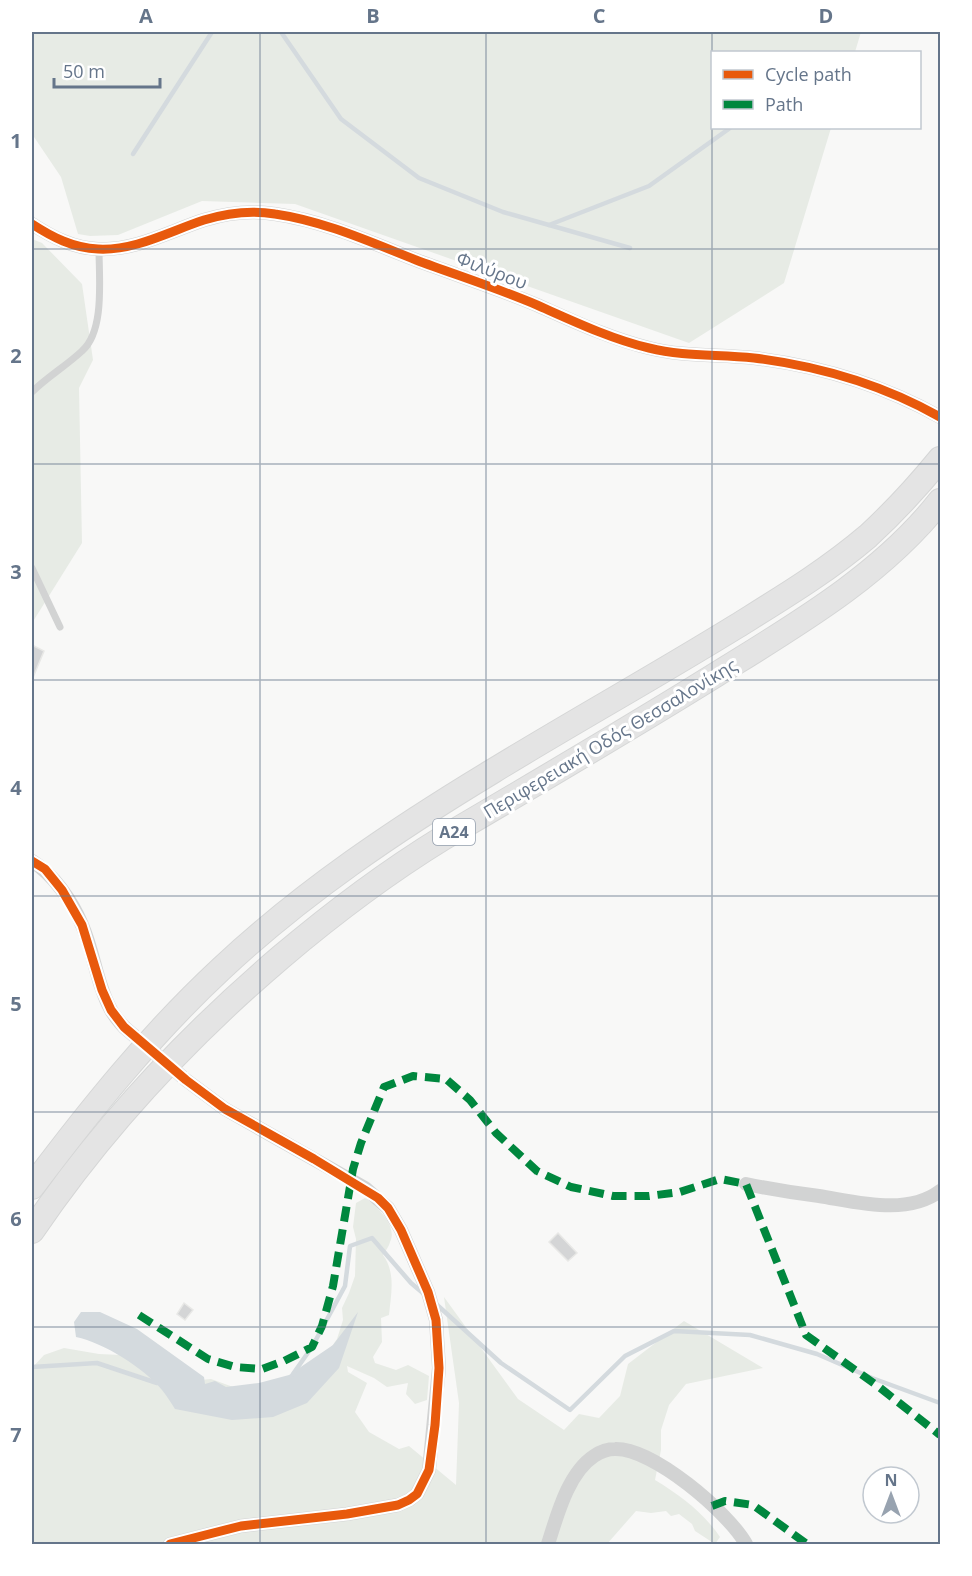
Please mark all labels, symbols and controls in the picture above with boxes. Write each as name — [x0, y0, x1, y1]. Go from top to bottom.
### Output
text: A — [139, 2, 153, 29]
text: B — [366, 2, 380, 29]
text: C — [593, 2, 606, 29]
text: D — [819, 2, 833, 29]
scale bar — [54, 51, 160, 89]
legend — [711, 51, 921, 129]
text: 50 m — [63, 59, 105, 83]
text: Cycle path — [765, 62, 852, 86]
text: Path — [765, 92, 803, 116]
text: 1 — [10, 127, 22, 154]
street label: Φιλύρου — [453, 246, 531, 294]
text: 2 — [10, 342, 22, 369]
text: 3 — [10, 558, 22, 585]
street label: Περιφερειακή Οδός Θεσσαλονίκης — [479, 652, 742, 823]
text: 4 — [10, 774, 22, 801]
road number: Α24 — [433, 819, 475, 845]
text: 5 — [10, 990, 22, 1017]
text: 6 — [10, 1205, 22, 1232]
text: 7 — [10, 1421, 22, 1448]
north arrow — [861, 1465, 921, 1525]
text: N — [884, 1469, 898, 1491]

